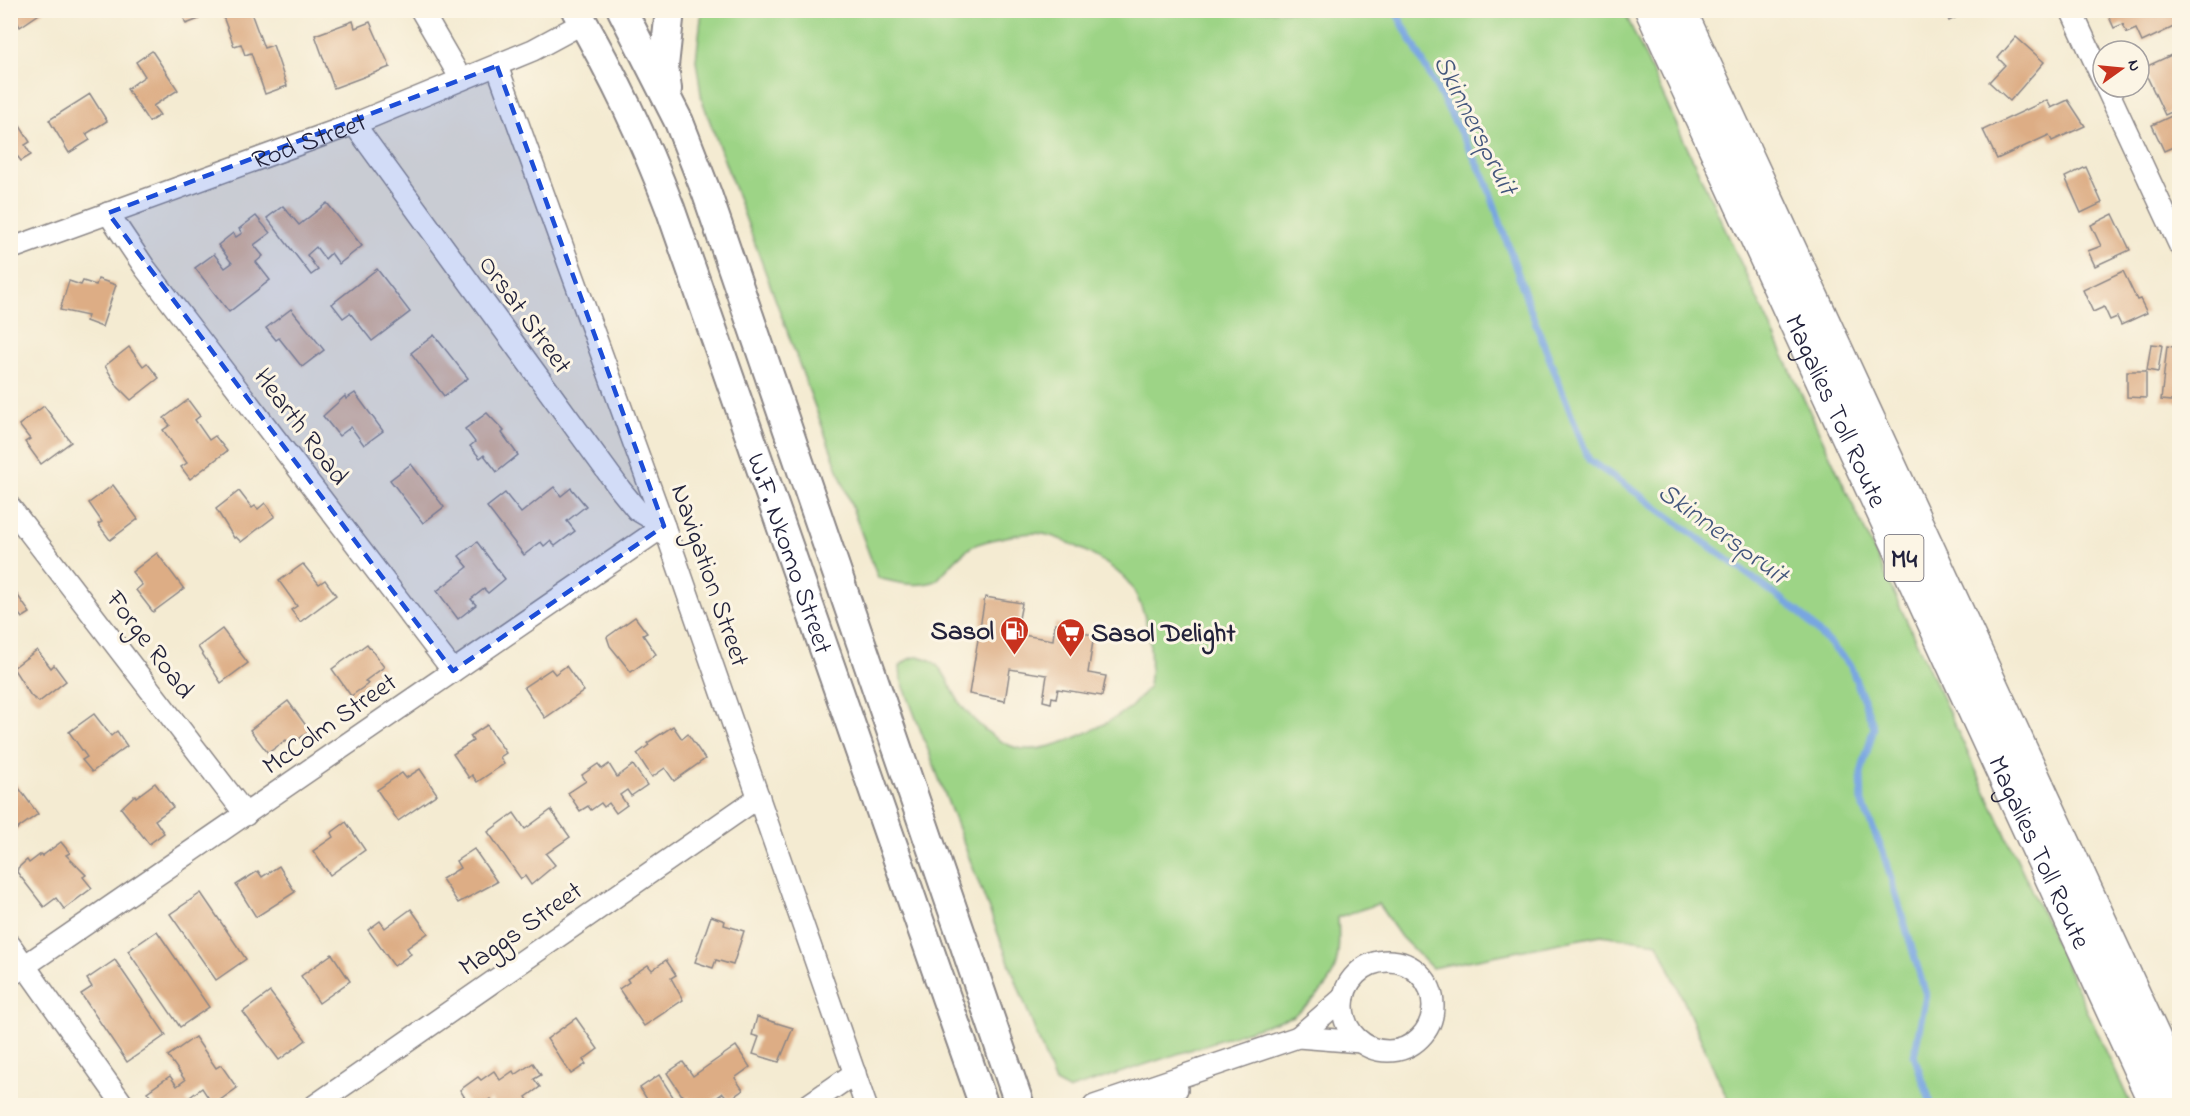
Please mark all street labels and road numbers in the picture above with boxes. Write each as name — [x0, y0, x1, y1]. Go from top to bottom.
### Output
street label: Rod Street — [247, 104, 373, 181]
street label: Orsat Street — [468, 248, 580, 383]
street label: Magalies Toll Route — [1773, 309, 1896, 515]
street label: Hearth Road — [243, 361, 357, 494]
street label: W.F. Nkomo Street — [735, 448, 841, 660]
street label: Navigation Street — [659, 479, 758, 672]
road number: M4 — [1884, 535, 1924, 581]
street label: Forge Road — [95, 582, 203, 708]
street label: McColm Street — [255, 664, 406, 786]
street label: Magalies Toll Route — [1976, 750, 2099, 957]
street label: Maggs Street — [451, 873, 592, 987]

